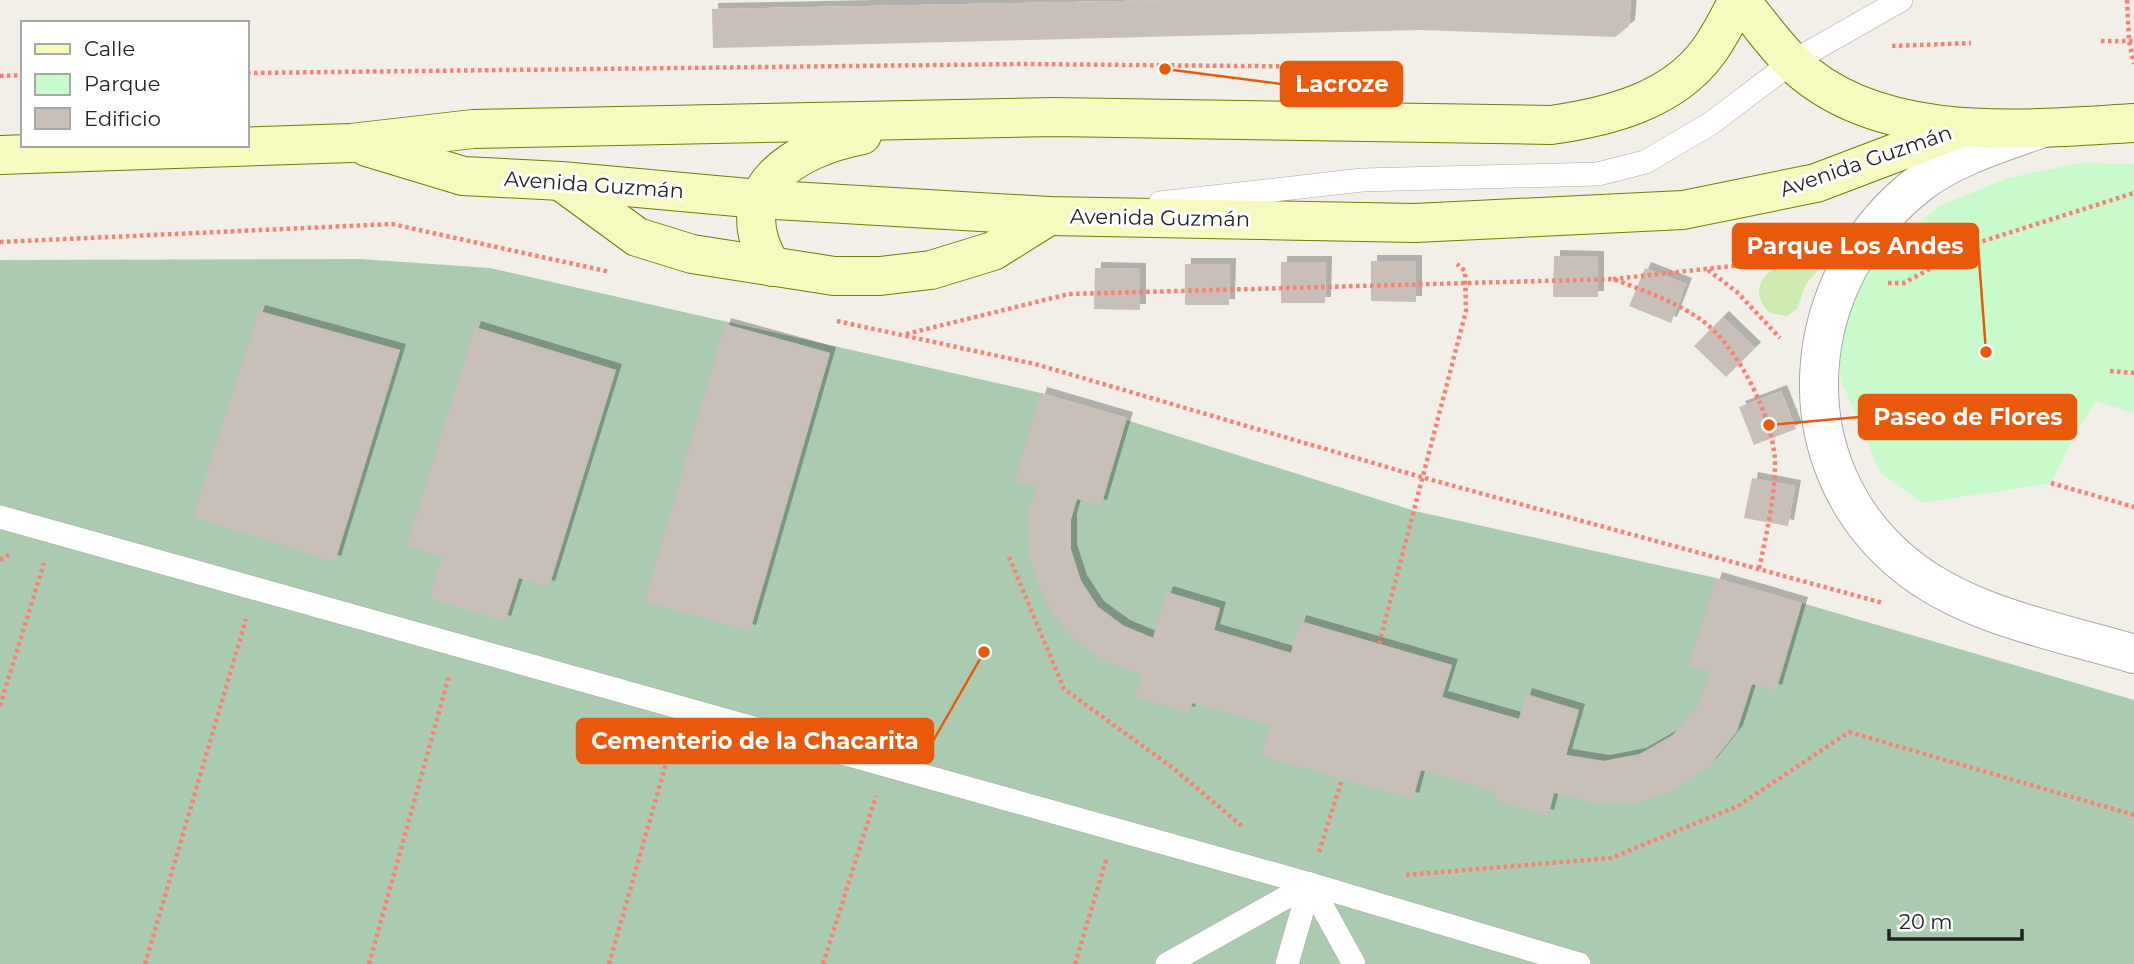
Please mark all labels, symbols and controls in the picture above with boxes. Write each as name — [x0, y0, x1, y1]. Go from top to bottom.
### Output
legend — [21, 21, 248, 147]
text: Calle — [84, 36, 135, 61]
callout: Lacroze — [1281, 62, 1402, 106]
text: Lacroze — [1295, 70, 1389, 98]
text: Parque — [84, 71, 160, 96]
text: Edificio — [84, 106, 161, 131]
street label: Avenida Guzmán — [1777, 119, 1955, 202]
street label: Avenida Guzmán — [503, 166, 685, 203]
street label: Avenida Guzmán — [1070, 203, 1250, 232]
callout: Parque Los Andes — [1733, 224, 1978, 268]
text: Parque Los Andes — [1747, 232, 1963, 260]
callout: Paseo de Flores — [1859, 395, 2076, 439]
text: Paseo de Flores — [1873, 403, 2063, 431]
callout: Cementerio de la Chacarita — [577, 719, 933, 763]
text: Cementerio de la Chacarita — [591, 727, 919, 755]
scale bar — [1889, 898, 2022, 942]
text: 20 m — [1899, 909, 1953, 934]

